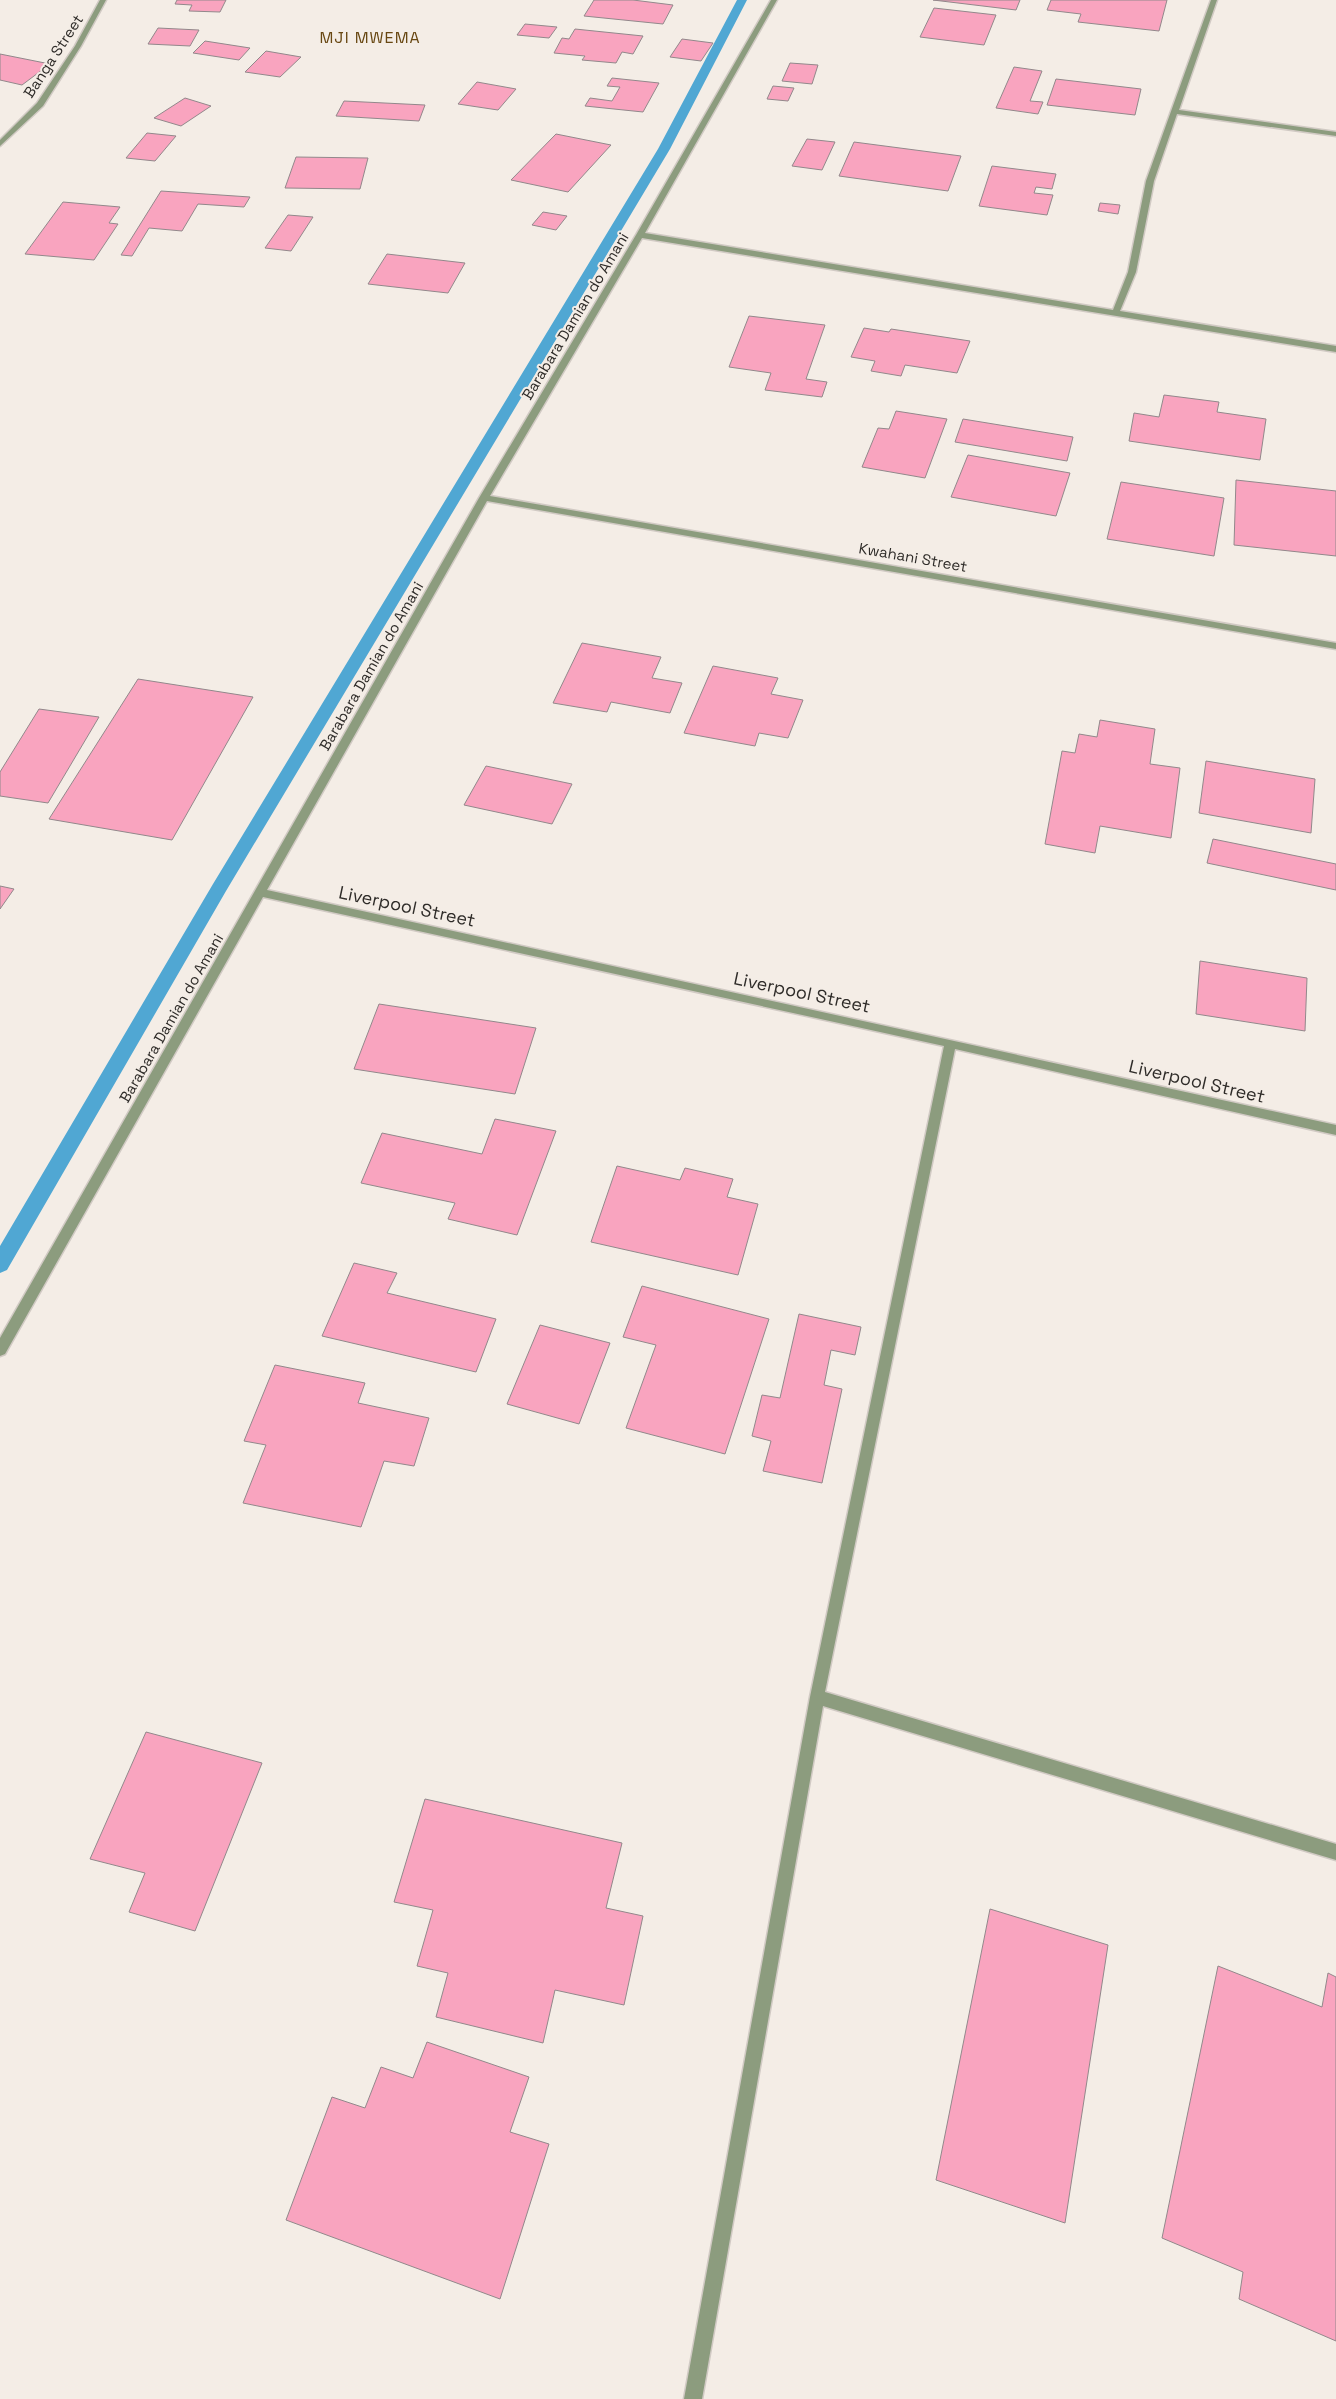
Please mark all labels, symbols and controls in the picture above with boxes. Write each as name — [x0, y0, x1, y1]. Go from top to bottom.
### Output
street label: Banga Street — [19, 11, 87, 101]
district label: MJI MWEMA — [319, 27, 421, 48]
street label: Barabara Damian do Amani — [517, 229, 633, 403]
street label: Kwahani Street — [857, 538, 969, 576]
street label: Barabara Damian do Amani — [315, 578, 427, 754]
street label: Liverpool Street — [337, 880, 477, 932]
street label: Barabara Damian do Amani — [115, 930, 227, 1106]
street label: Liverpool Street — [732, 966, 872, 1018]
street label: Liverpool Street — [1127, 1054, 1267, 1108]

